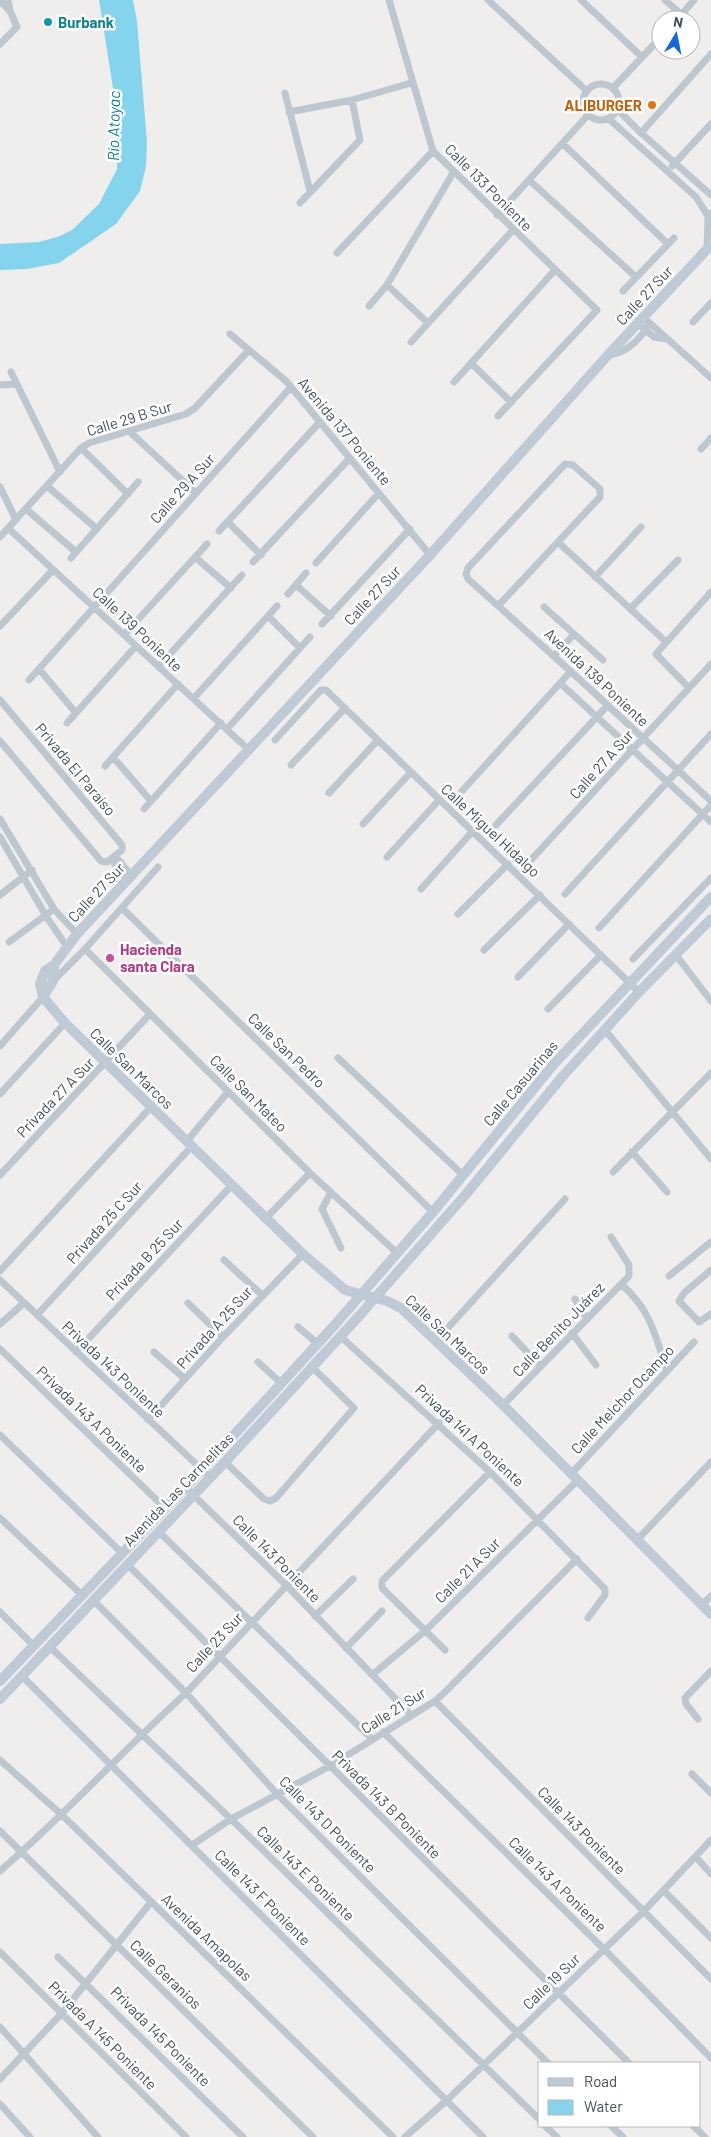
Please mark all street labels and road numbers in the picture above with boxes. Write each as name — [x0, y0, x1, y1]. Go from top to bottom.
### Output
street label: Calle 133 Poniente — [442, 140, 536, 234]
street label: Calle 27 Sur — [612, 261, 677, 329]
street label: Avenida 137 Poniente — [295, 373, 395, 489]
street label: Calle 29 B Sur — [84, 396, 174, 439]
street label: Calle 29 A Sur — [146, 449, 218, 527]
street label: Calle 27 Sur — [340, 561, 405, 629]
street label: Calle 139 Poniente — [89, 583, 187, 675]
street label: Avenida 139 Poniente — [541, 624, 653, 730]
street label: Privada El Paraíso — [32, 719, 120, 819]
street label: Calle 27 A Sur — [565, 725, 637, 802]
street label: Calle Miguel Hidalgo — [438, 780, 544, 880]
street label: Calle 27 Sur — [64, 858, 129, 926]
street label: Calle San Pedro — [245, 1009, 329, 1091]
street label: Calle San Marcos — [87, 1024, 177, 1112]
street label: Calle Casuarinas — [479, 1036, 561, 1130]
street label: Calle San Mateo — [207, 1051, 291, 1135]
street label: Privada 27 A Sur — [12, 1053, 98, 1141]
street label: Privada 25 C Sur — [62, 1177, 146, 1267]
street label: Privada B 25 Sur — [102, 1214, 187, 1304]
street label: Calle Benito Juárez — [508, 1278, 608, 1380]
street label: Privada A 25 Sur — [172, 1282, 256, 1372]
street label: Calle San Marcos — [402, 1290, 494, 1378]
street label: Privada 143 Poniente — [59, 1317, 169, 1421]
street label: Calle Melchor Ocampo — [567, 1341, 677, 1457]
street label: Privada 143 A Poniente — [33, 1362, 151, 1476]
street label: Privada 141 A Poniente — [412, 1380, 528, 1490]
street label: Avenida Las Carmelitas — [119, 1429, 237, 1549]
street label: Calle 143 Poniente — [229, 1510, 325, 1606]
street label: Calle 21 A Sur — [431, 1533, 504, 1606]
street label: Calle 23 Sur — [182, 1608, 247, 1676]
street label: Calle 21 Sur — [357, 1683, 429, 1737]
street label: Privada 143 B Poniente — [329, 1746, 445, 1862]
street label: Calle 143 D Poniente — [276, 1772, 380, 1876]
street label: Calle 143 Poniente — [534, 1782, 630, 1878]
street label: Calle 143 E Poniente — [253, 1822, 359, 1924]
street label: Calle 143 A Poniente — [505, 1833, 611, 1935]
street label: Calle 143 F Poniente — [211, 1845, 315, 1949]
street label: Avenida Amapolas — [158, 1889, 256, 1985]
street label: Calle Geranios — [127, 1936, 205, 2012]
street label: Calle 19 Sur — [519, 1949, 584, 2013]
street label: Privada A 145 Poniente — [45, 1977, 161, 2093]
street label: Privada 145 Poniente — [107, 1982, 215, 2090]

